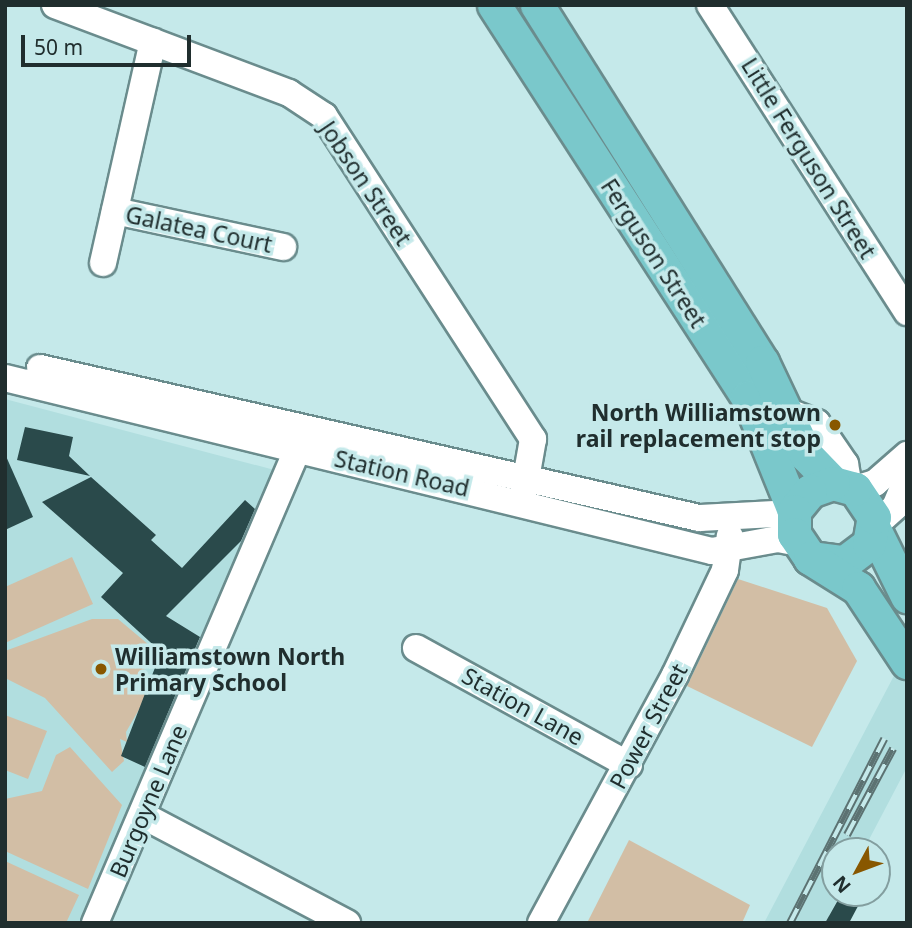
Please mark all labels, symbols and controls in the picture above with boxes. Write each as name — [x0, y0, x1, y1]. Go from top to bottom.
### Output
scale bar — [24, 21, 194, 65]
text: 50 m — [34, 33, 83, 61]
street label: Little Ferguson Street — [736, 53, 882, 263]
street label: Jobson Street — [314, 116, 418, 250]
street label: Ferguson Street — [596, 173, 712, 333]
street label: Galatea Court — [123, 200, 275, 258]
place label: North Williamstown rail replacement stop — [576, 398, 821, 452]
marker: North Williamstown rail replacement stop — [827, 417, 843, 433]
street label: Station Road — [332, 444, 472, 502]
place label: Williamstown North Primary School — [115, 642, 345, 696]
street label: Power Street — [603, 659, 693, 793]
marker: Williamstown North Primary School — [93, 661, 109, 677]
street label: Station Lane — [458, 661, 588, 751]
street label: Burgoyne Lane — [103, 721, 193, 881]
north arrow — [821, 837, 891, 907]
text: N — [827, 870, 857, 899]

